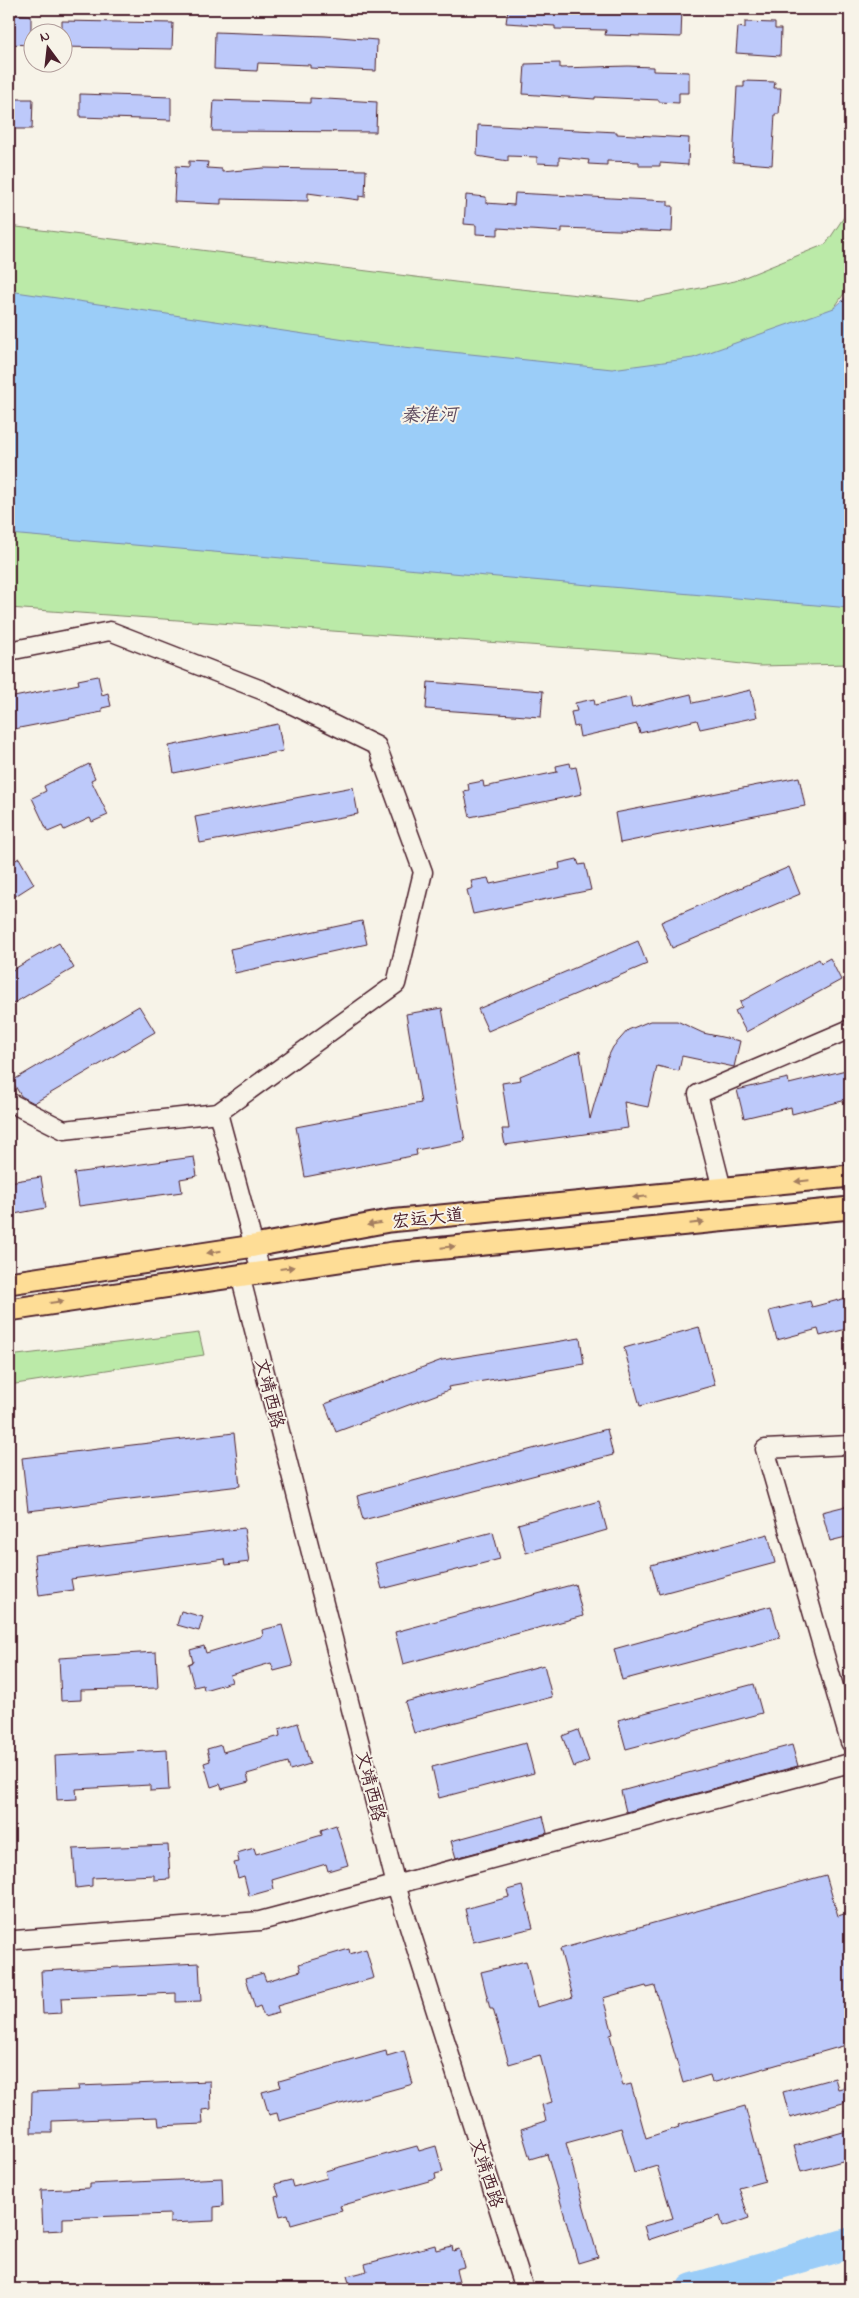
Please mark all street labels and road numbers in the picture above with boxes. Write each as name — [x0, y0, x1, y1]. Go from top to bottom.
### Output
street label: 宏运大道 — [391, 1203, 465, 1237]
street label: 文靖西路 — [247, 1355, 289, 1432]
street label: 文靖西路 — [348, 1748, 390, 1825]
street label: 文靖西路 — [462, 2135, 509, 2212]

